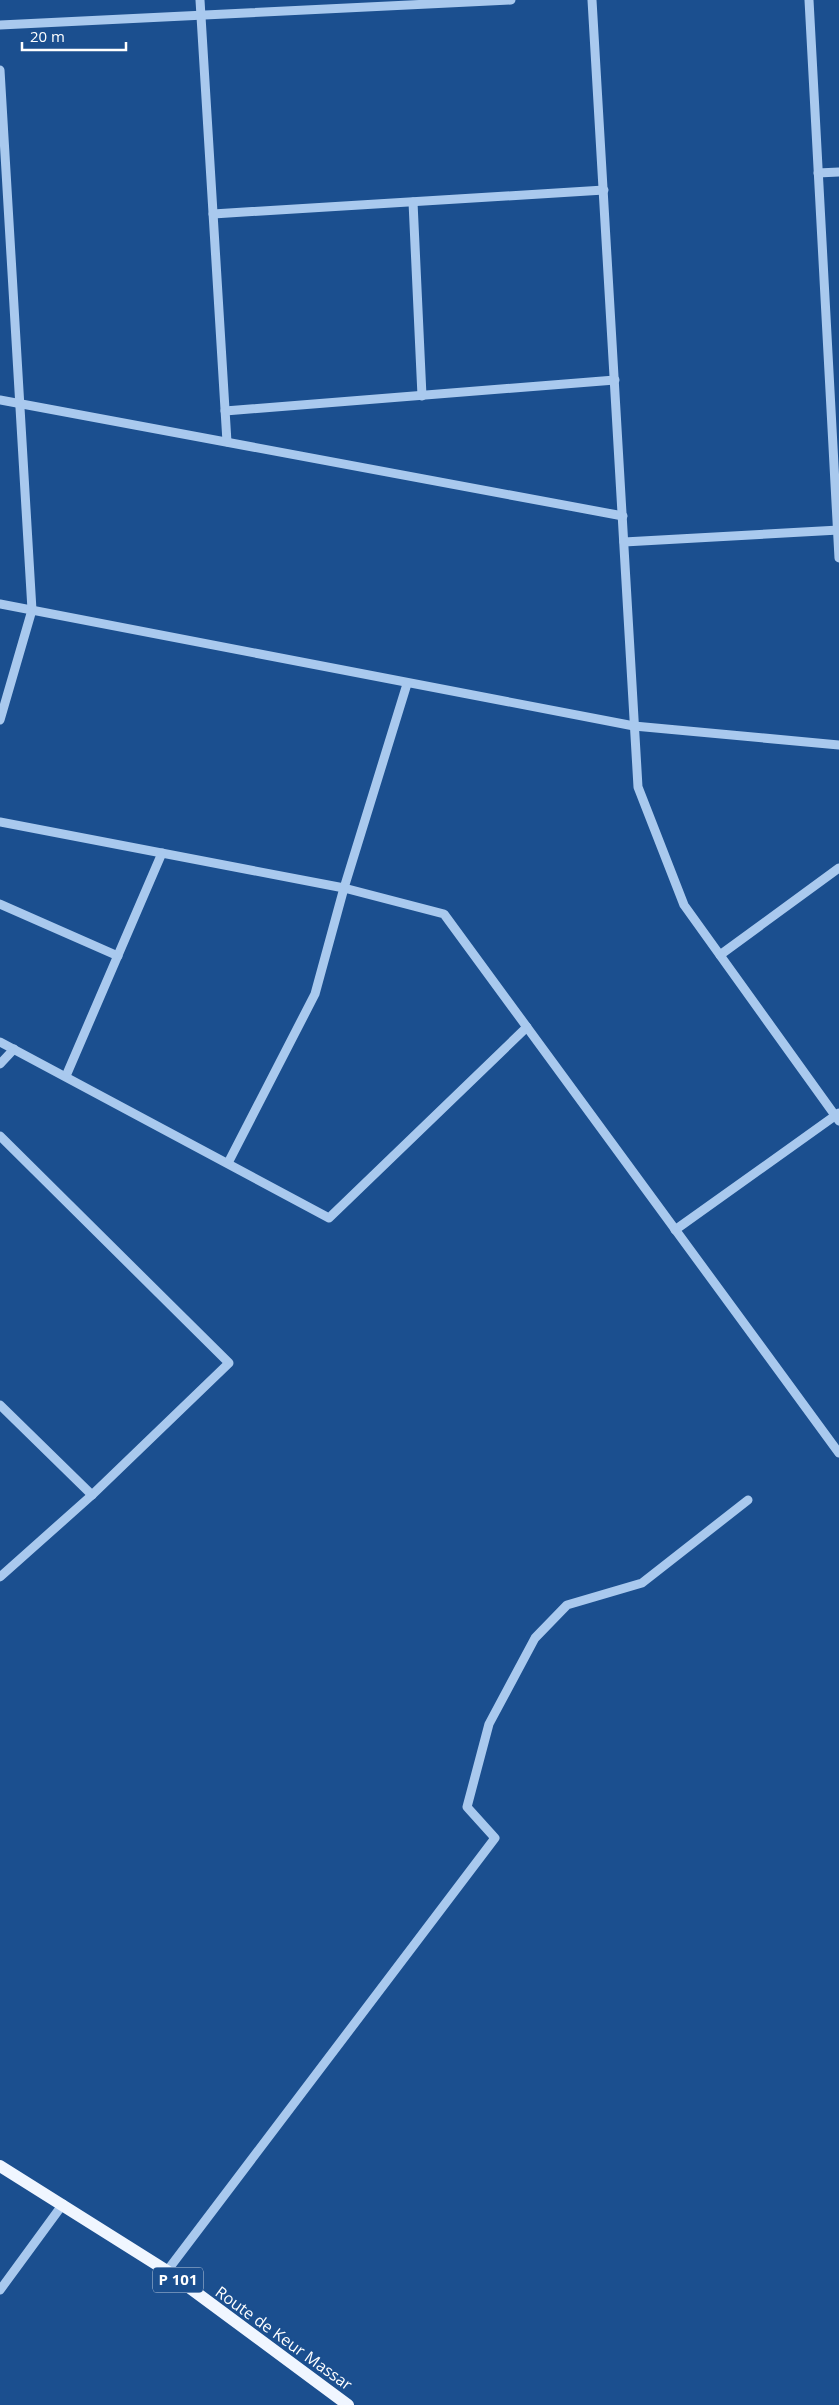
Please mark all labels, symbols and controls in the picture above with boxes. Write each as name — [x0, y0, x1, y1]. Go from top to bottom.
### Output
scale bar — [22, 20, 126, 52]
text: 20 m — [30, 26, 65, 46]
road number: P 101 — [153, 2268, 203, 2292]
street label: Route de Keur Massar — [211, 2281, 357, 2395]

